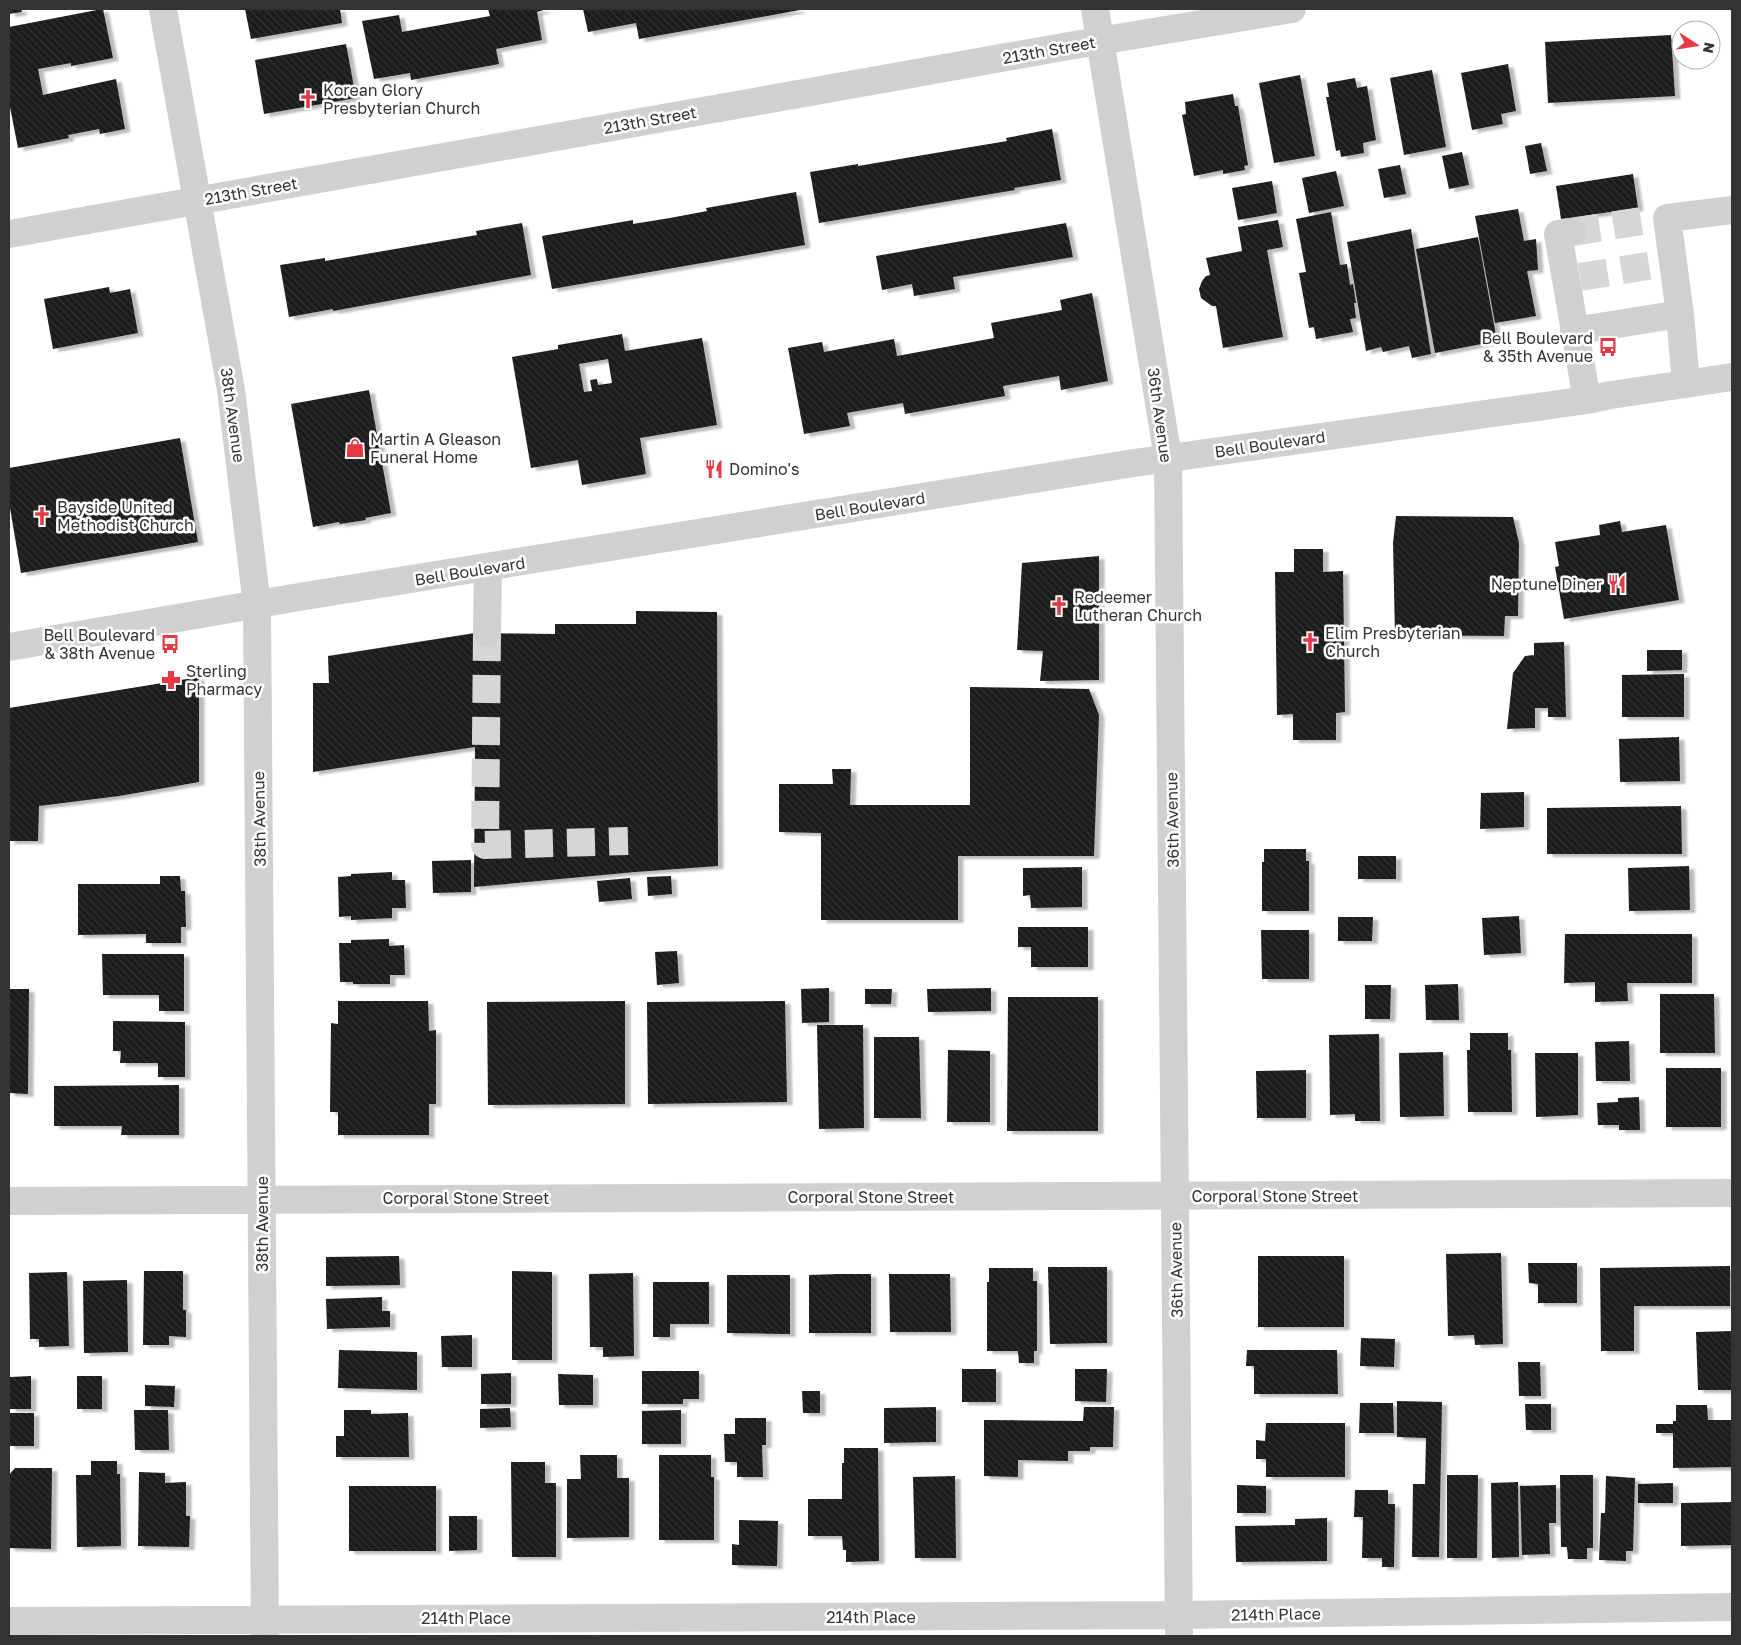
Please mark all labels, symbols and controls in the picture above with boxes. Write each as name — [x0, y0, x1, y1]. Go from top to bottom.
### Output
north arrow — [1671, 20, 1721, 70]
street label: 213th Street — [1001, 32, 1097, 68]
text: N — [1700, 41, 1719, 55]
place label: Korean Glory Presbyterian Church — [323, 80, 480, 118]
church icon: Korean Glory Presbyterian Church — [297, 88, 319, 110]
street label: 213th Street — [602, 102, 698, 138]
street label: 213th Street — [203, 173, 299, 209]
place label: Bell Boulevard & 35th Avenue — [1481, 328, 1593, 366]
bus stop icon: Bell Boulevard & 35th Avenue — [1597, 336, 1619, 358]
street label: 38th Avenue — [216, 366, 250, 464]
street label: 36th Avenue — [1143, 366, 1177, 464]
street label: Bell Boulevard — [1213, 426, 1327, 462]
place label: Martin A Gleason Funeral Home — [370, 429, 501, 467]
shop icon: Martin A Gleason Funeral Home — [344, 437, 366, 459]
restaurant icon: Domino's — [703, 458, 725, 480]
place label: Domino's — [729, 459, 800, 479]
street label: Bell Boulevard — [813, 487, 927, 525]
place label: Bayside United Methodist Church — [57, 497, 194, 535]
church icon: Bayside United Methodist Church — [31, 505, 53, 527]
street label: Bell Boulevard — [413, 552, 527, 590]
restaurant icon: Neptune Diner — [1606, 573, 1628, 595]
place label: Neptune Diner — [1491, 574, 1602, 594]
place label: Redeemer Lutheran Church — [1074, 587, 1202, 625]
church icon: Redeemer Lutheran Church — [1048, 595, 1070, 617]
place label: Elim Presbyterian Church — [1325, 623, 1461, 661]
place label: Bell Boulevard & 38th Avenue — [43, 625, 155, 663]
church icon: Elim Presbyterian Church — [1299, 631, 1321, 653]
bus stop icon: Bell Boulevard & 38th Avenue — [159, 633, 181, 655]
place label: Sterling Pharmacy — [186, 661, 262, 699]
pharmacy icon: Sterling Pharmacy — [160, 669, 182, 691]
street label: 38th Avenue — [248, 771, 270, 867]
street label: 36th Avenue — [1161, 772, 1183, 868]
street label: 38th Avenue — [252, 1176, 272, 1272]
street label: Corporal Stone Street — [1192, 1186, 1358, 1206]
street label: Corporal Stone Street — [788, 1187, 954, 1207]
street label: Corporal Stone Street — [383, 1188, 549, 1208]
street label: 36th Avenue — [1165, 1222, 1187, 1318]
street label: 214th Place — [1231, 1603, 1321, 1625]
street label: 214th Place — [826, 1607, 916, 1627]
street label: 214th Place — [421, 1608, 511, 1628]

